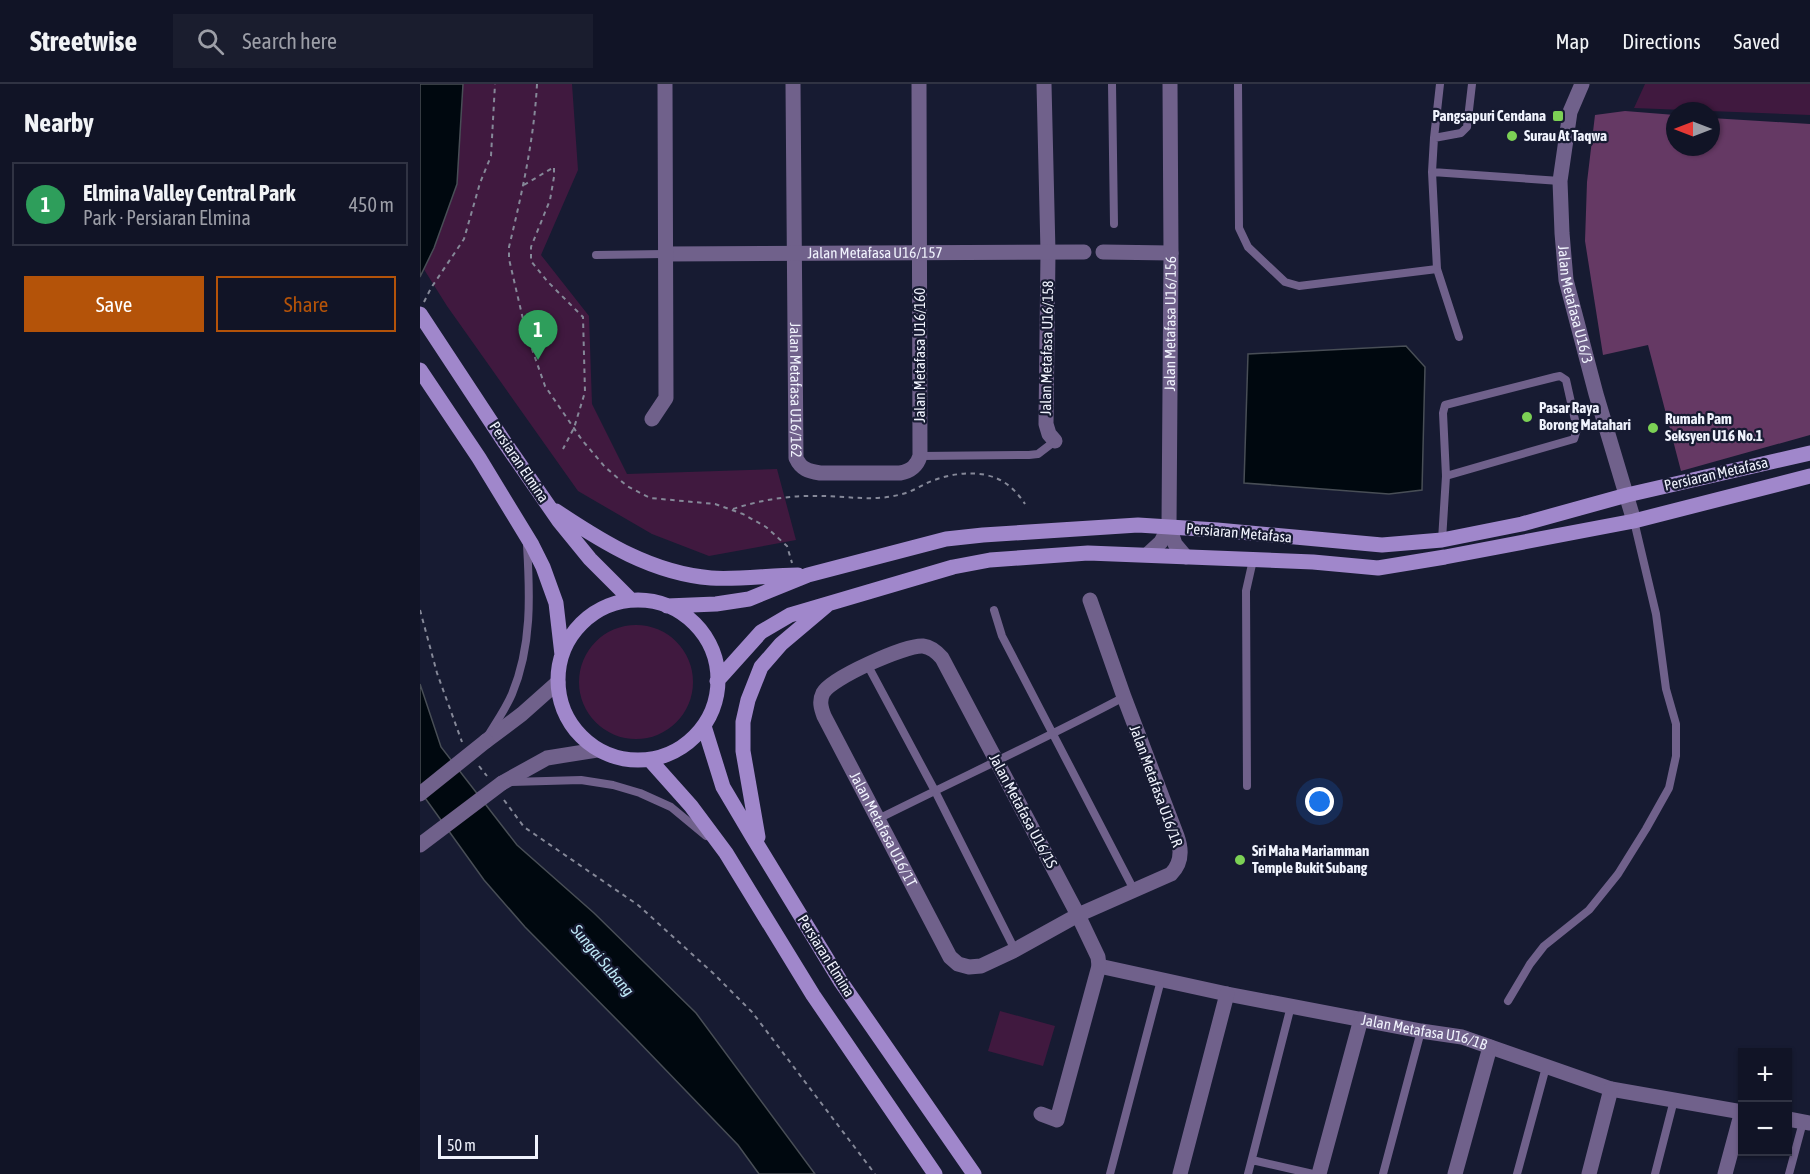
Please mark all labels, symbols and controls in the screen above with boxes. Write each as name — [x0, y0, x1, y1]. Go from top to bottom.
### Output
search box — [173, 14, 593, 68]
text: Streetwise — [30, 25, 137, 57]
icon: search — [194, 25, 227, 58]
text: Search here — [242, 28, 337, 54]
text: Map — [1555, 29, 1589, 53]
text: Directions — [1622, 29, 1701, 53]
text: Saved — [1734, 29, 1780, 53]
north arrow — [1666, 102, 1720, 156]
place label: Pangsapuri Cendana — [1433, 107, 1546, 124]
text: Nearby — [24, 108, 94, 138]
marker: Pangsapuri Cendana — [1551, 109, 1565, 123]
place label: Surau At Taqwa — [1524, 127, 1607, 144]
marker: Surau At Taqwa — [1505, 129, 1519, 143]
text: Elmina Valley Central Park — [83, 180, 295, 206]
text: 1 — [41, 193, 50, 216]
text: 450 m — [349, 193, 394, 216]
text: Park · Persiaran Elmina — [83, 206, 251, 229]
street label: Jalan Metafasa U16/157 — [807, 244, 943, 261]
street label: Jalan Metafasa U16/3 — [1555, 245, 1597, 365]
street label: Jalan Metafasa U16/156 — [1161, 256, 1179, 391]
button: Save — [24, 276, 204, 332]
button: Share — [216, 276, 396, 332]
street label: Jalan Metafasa U16/158 — [1037, 280, 1056, 416]
street label: Jalan Metafasa U16/160 — [911, 288, 928, 422]
pin: 1 — [518, 310, 558, 360]
street label: Jalan Metafasa U16/162 — [787, 322, 805, 458]
place label: Pasar Raya Borong Matahari — [1539, 399, 1631, 433]
marker: Pasar Raya Borong Matahari — [1520, 410, 1534, 424]
place label: Rumah Pam Seksyen U16 No.1 — [1665, 410, 1763, 444]
street label: Persiaran Elmina — [486, 418, 553, 505]
marker: Rumah Pam Seksyen U16 No.1 — [1646, 421, 1660, 435]
street label: Persiaran Metafasa — [1662, 453, 1770, 494]
street label: Persiaran Metafasa — [1185, 519, 1293, 546]
street label: Jalan Metafasa U16/1R — [1127, 723, 1187, 849]
street label: Jalan Metafasa U16/1S — [986, 751, 1061, 871]
street label: Jalan Metafasa U16/1T — [847, 769, 921, 890]
your location — [1305, 787, 1334, 816]
place label: Sri Maha Mariamman Temple Bukit Subang — [1252, 842, 1369, 876]
marker: Sri Maha Mariamman Temple Bukit Subang — [1233, 853, 1247, 867]
street label: Persiaran Elmina — [794, 912, 858, 1000]
water label: Sungai Subang — [567, 920, 638, 1000]
street label: Jalan Metafasa U16/1B — [1360, 1011, 1490, 1053]
map controls — [1738, 1048, 1792, 1156]
button: + — [1738, 1048, 1792, 1102]
button: − — [1738, 1102, 1792, 1156]
scale bar — [438, 1132, 538, 1160]
text: 50 m — [447, 1136, 476, 1154]

